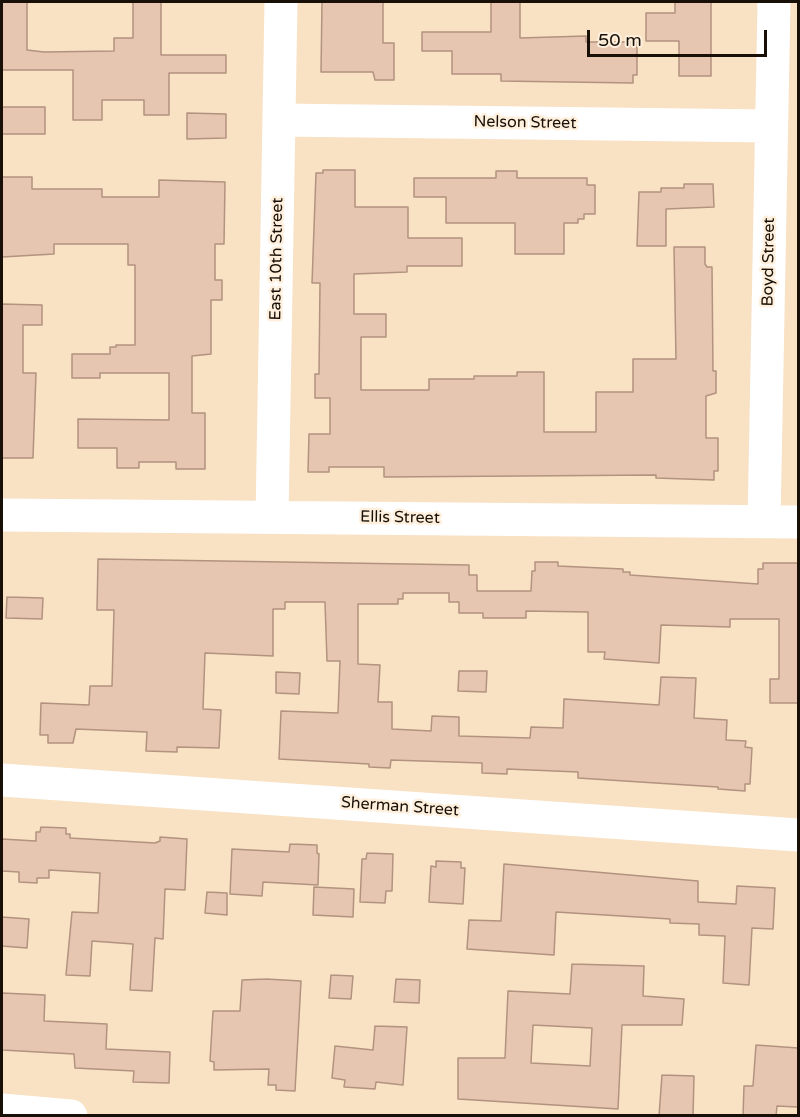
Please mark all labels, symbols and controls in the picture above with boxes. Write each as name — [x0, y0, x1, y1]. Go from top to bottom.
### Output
scale bar — [590, 18, 770, 56]
text: 50 m — [598, 29, 642, 51]
street label: Nelson Street — [473, 113, 577, 133]
street label: East 10th Street — [266, 197, 288, 321]
street label: Boyd Street — [759, 217, 779, 307]
street label: Ellis Street — [360, 508, 440, 528]
street label: Sherman Street — [340, 793, 460, 821]

